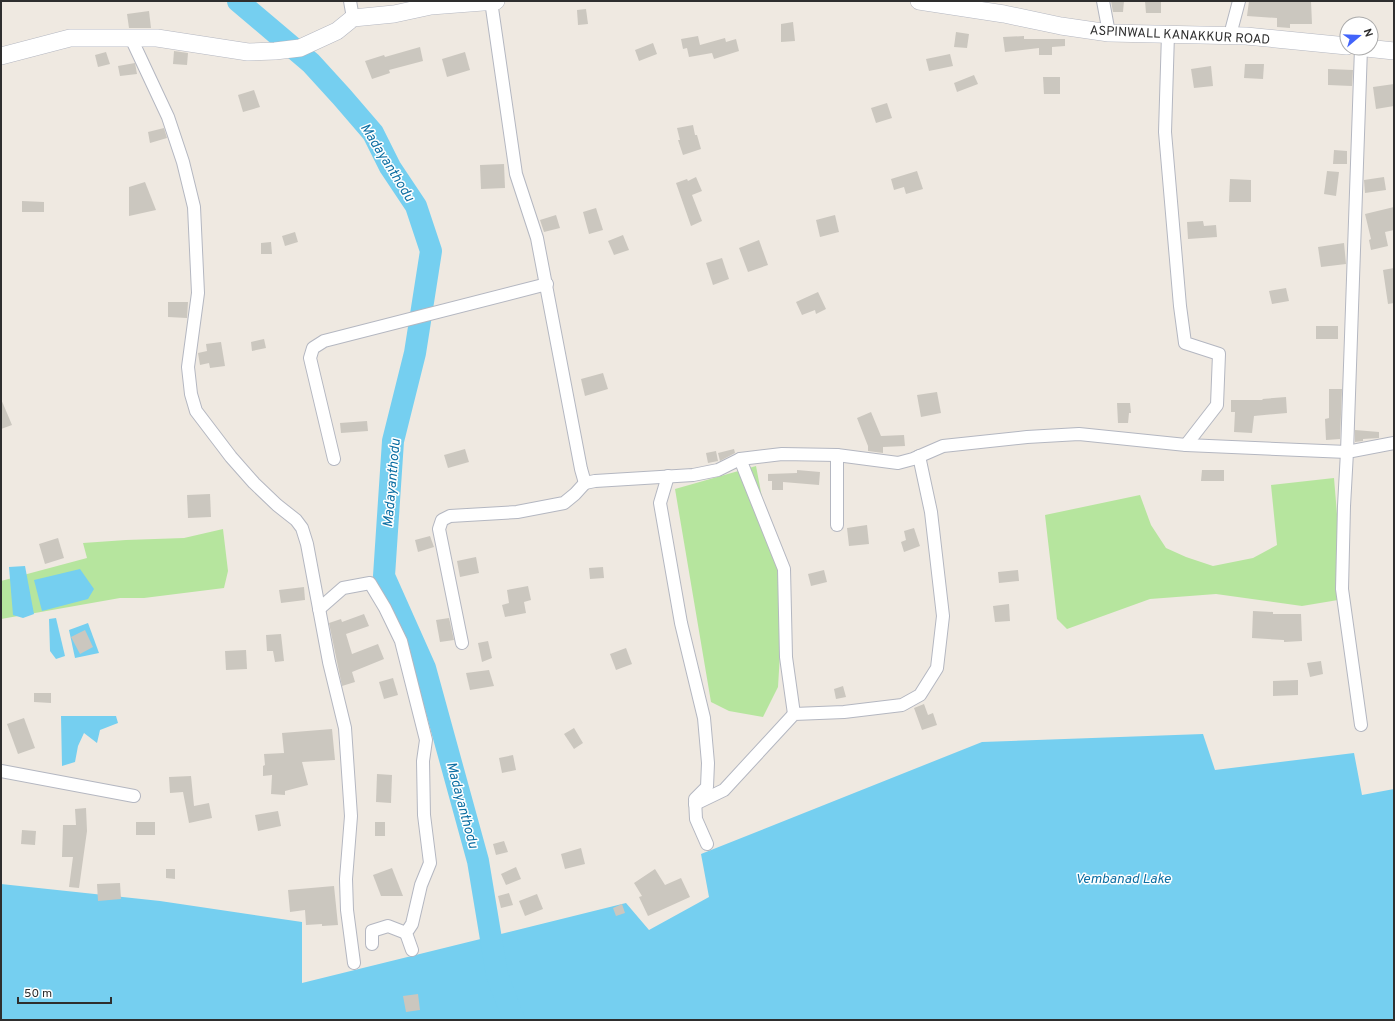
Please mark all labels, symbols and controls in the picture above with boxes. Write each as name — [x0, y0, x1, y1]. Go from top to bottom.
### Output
north arrow — [1339, 16, 1379, 56]
street label: ASPINWALL KANAKKUR ROAD — [1089, 23, 1270, 49]
text: N — [1360, 27, 1375, 39]
water label: Madayanthodu — [356, 121, 418, 205]
water label: Madayanthodu — [380, 438, 405, 528]
water label: Madayanthodu — [442, 760, 481, 851]
water label: Vembanad Lake — [1075, 871, 1172, 888]
scale bar — [18, 979, 111, 1005]
text: 50 m — [24, 986, 52, 1002]

